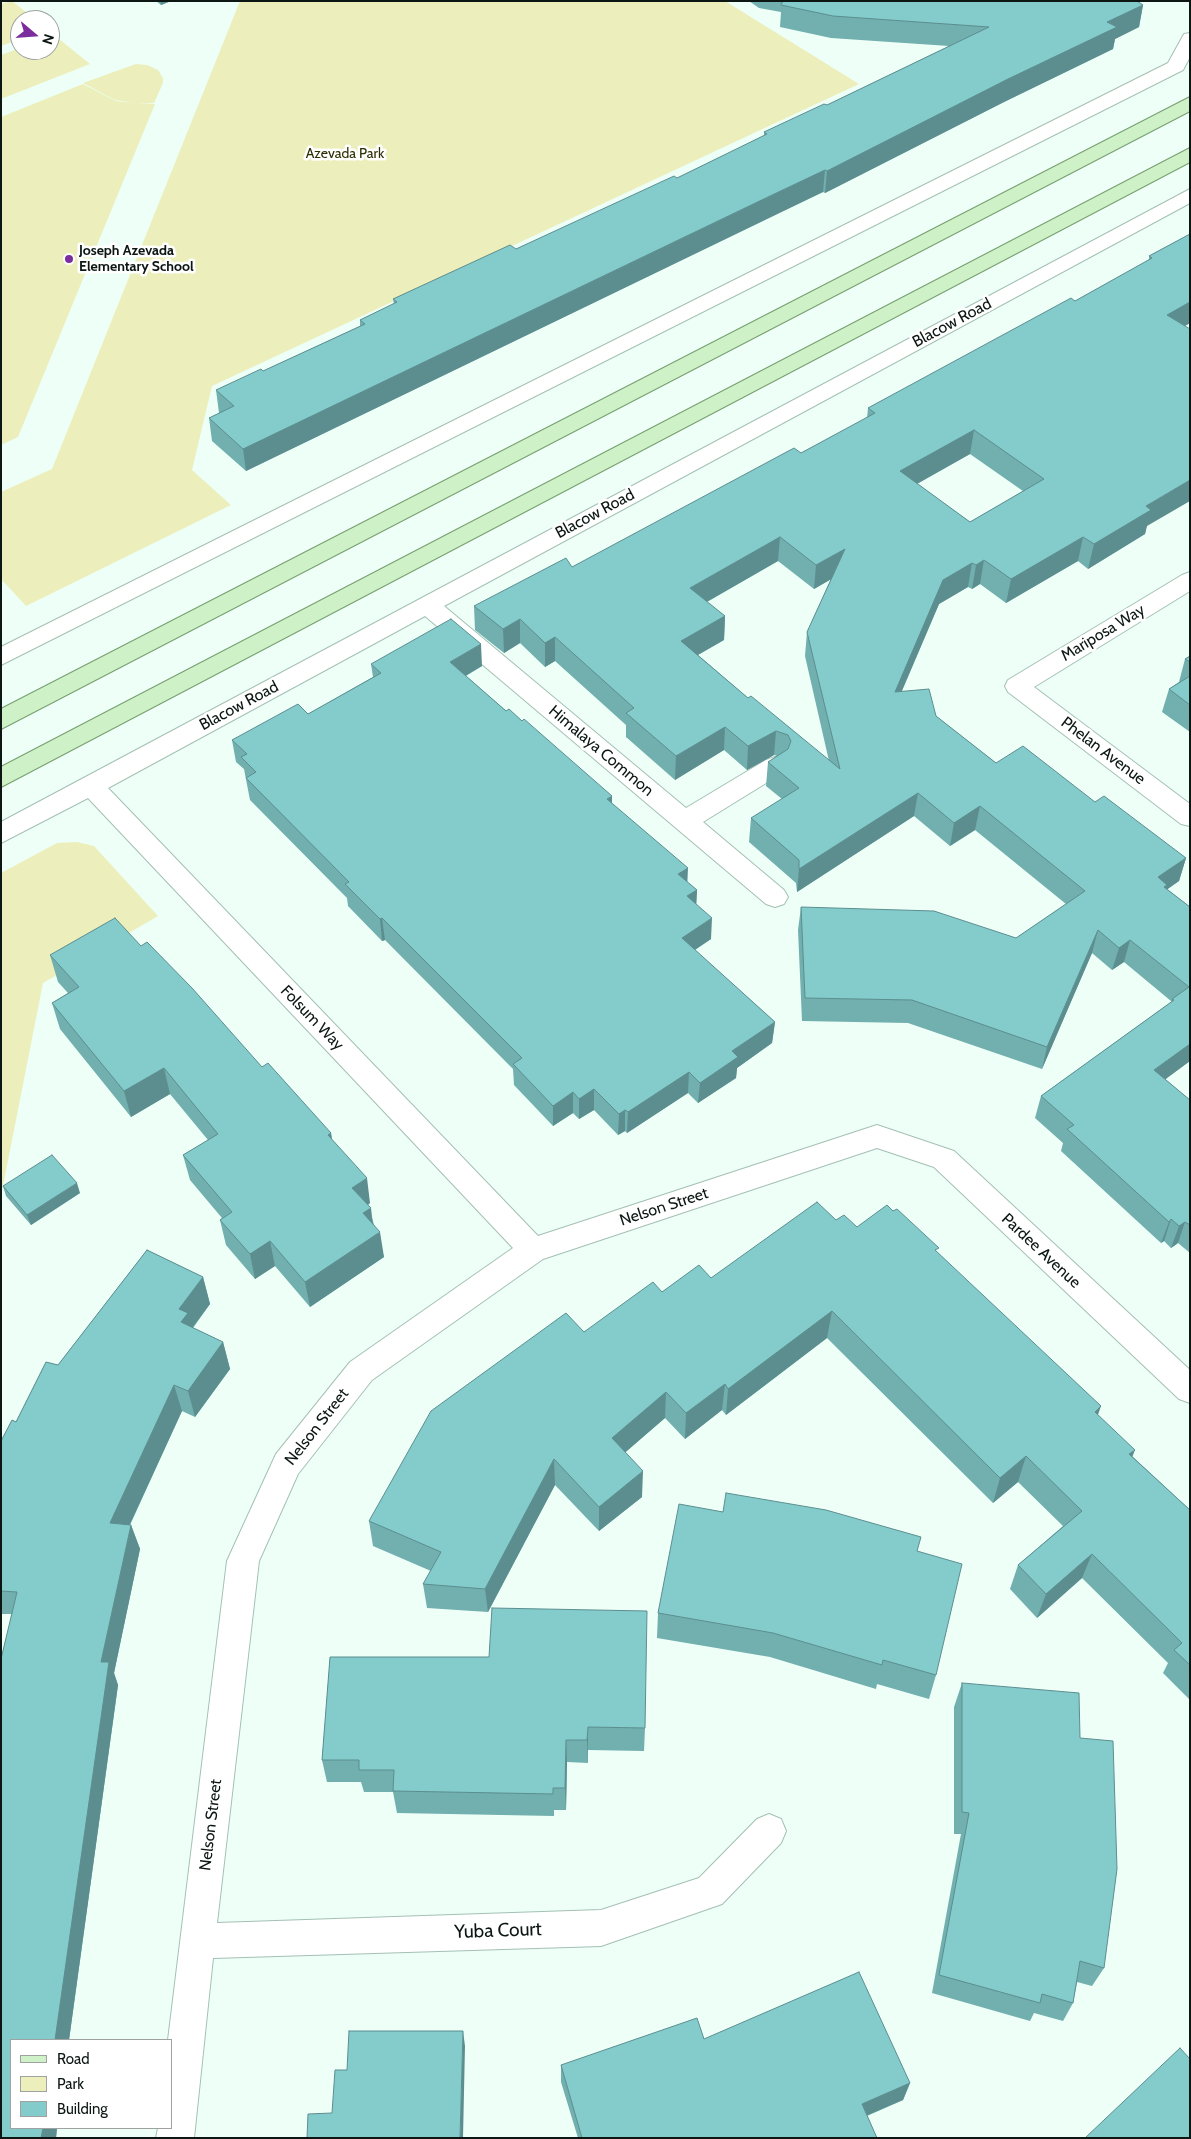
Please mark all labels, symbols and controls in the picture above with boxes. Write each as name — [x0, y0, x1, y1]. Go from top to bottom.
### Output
north arrow — [10, 10, 60, 60]
text: N — [38, 32, 58, 47]
park label: Azevada Park — [306, 146, 384, 162]
place label: Joseph Azevada Elementary School — [79, 243, 194, 276]
marker: Joseph Azevada Elementary School — [63, 253, 75, 265]
street label: Blacow Road — [909, 294, 995, 352]
street label: Blacow Road — [552, 485, 638, 543]
street label: Mariposa Way — [1058, 600, 1148, 666]
street label: Blacow Road — [196, 677, 282, 735]
street label: Himalaya Common — [545, 702, 657, 800]
street label: Phelan Avenue — [1057, 713, 1149, 789]
street label: Folsum Way — [276, 982, 348, 1054]
street label: Nelson Street — [617, 1184, 711, 1230]
street label: Pardee Avenue — [997, 1210, 1085, 1292]
street label: Nelson Street — [281, 1385, 353, 1469]
street label: Nelson Street — [196, 1778, 226, 1872]
street label: Yuba Court — [454, 1918, 542, 1944]
legend — [10, 2039, 172, 2129]
text: Road — [57, 2050, 90, 2068]
text: Park — [57, 2075, 84, 2093]
text: Building — [57, 2100, 108, 2118]

